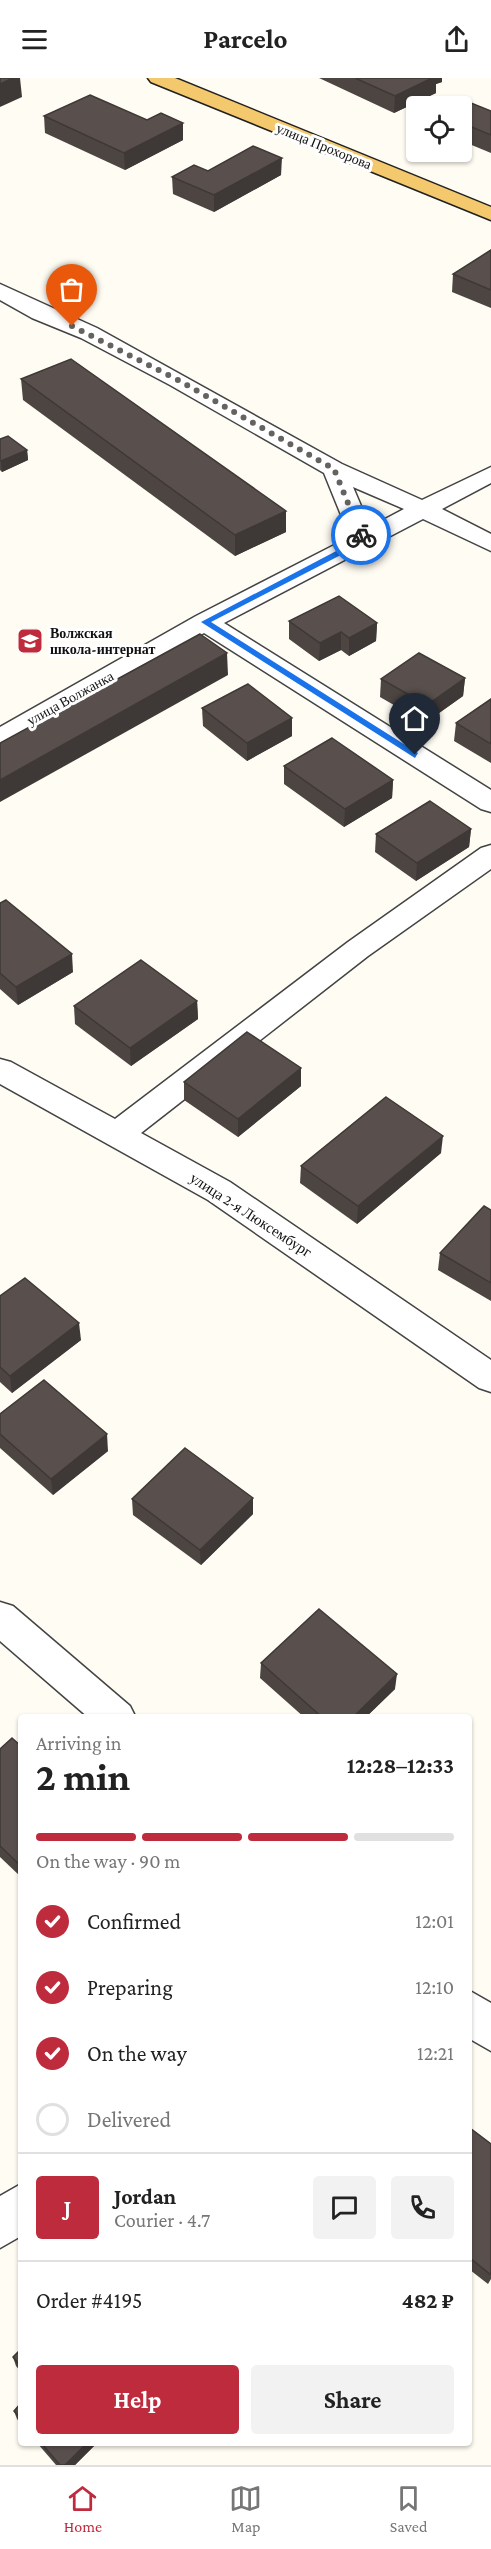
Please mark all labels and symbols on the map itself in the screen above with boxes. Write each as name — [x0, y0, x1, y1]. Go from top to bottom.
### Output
street label: улица Прохорова — [274, 120, 375, 173]
pin — [46, 264, 97, 326]
courier — [331, 505, 391, 565]
place label: Волжская школа-интернат — [50, 625, 155, 657]
school or university icon: Волжская школа-интернат — [15, 626, 45, 656]
street label: улица Волжанка — [24, 667, 117, 728]
pin — [389, 693, 440, 755]
street label: улица 2-я Люксембург — [187, 1170, 315, 1260]

